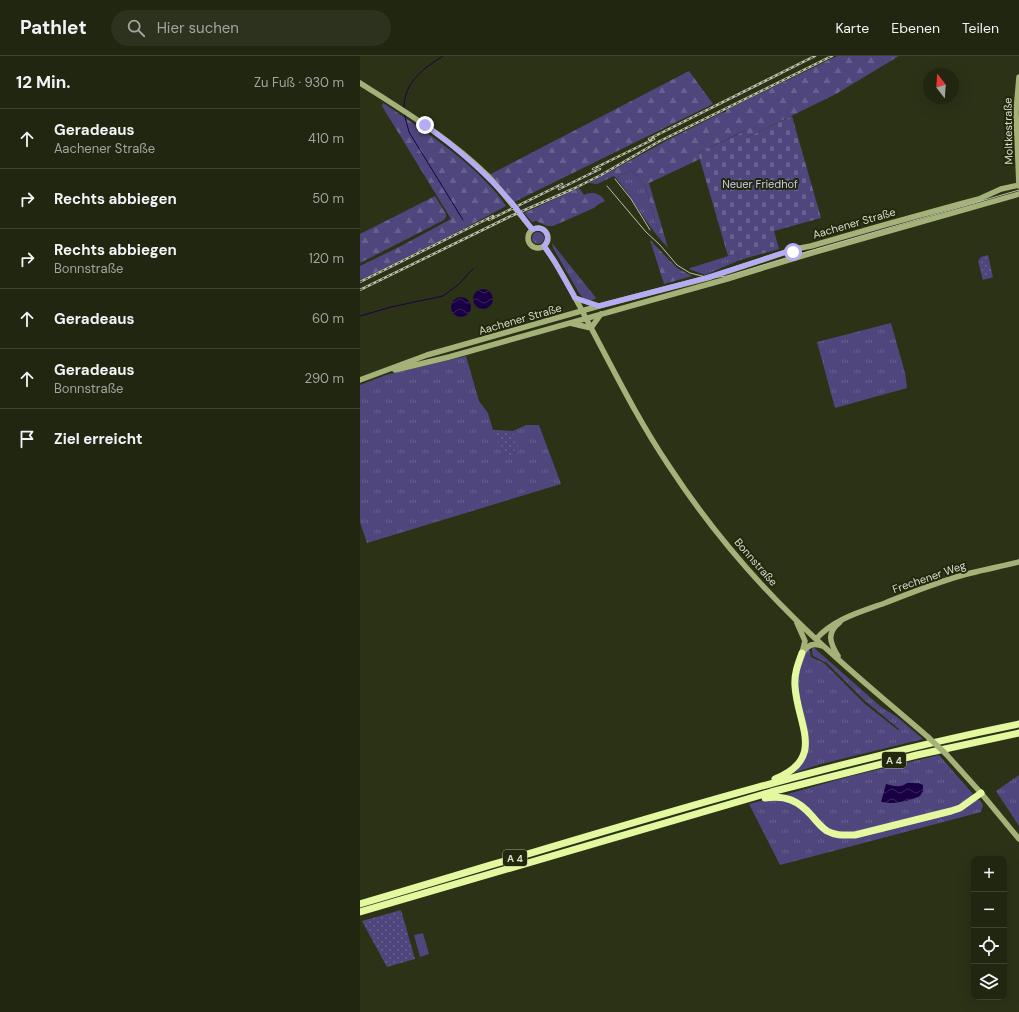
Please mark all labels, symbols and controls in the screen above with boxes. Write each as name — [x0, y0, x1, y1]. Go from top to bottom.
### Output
search box — [111, 10, 391, 46]
text: Pathlet — [20, 15, 87, 40]
icon: search — [125, 17, 147, 39]
text: Hier suchen — [157, 18, 239, 38]
text: Karte — [835, 19, 869, 37]
text: Ebenen — [891, 19, 940, 37]
text: Teilen — [962, 19, 999, 37]
north arrow — [923, 68, 959, 104]
text: 12 Min. — [16, 71, 71, 93]
text: Zu Fuß · 930 m — [254, 74, 344, 91]
street label: Moltkestraße — [1000, 97, 1016, 165]
route end — [416, 116, 434, 134]
text: Geradeaus — [54, 120, 135, 140]
icon: ahead — [16, 128, 38, 150]
text: 410 m — [308, 130, 344, 147]
text: Aachener Straße — [54, 140, 155, 157]
park label: Neuer Friedhof — [722, 177, 798, 191]
icon: right — [16, 188, 38, 210]
text: Rechts abbiegen — [54, 189, 177, 209]
text: 50 m — [312, 190, 344, 207]
street label: Aachener Straße — [811, 204, 897, 242]
text: Rechts abbiegen — [54, 240, 177, 260]
route start — [784, 243, 802, 261]
icon: right — [16, 248, 38, 270]
text: 120 m — [309, 250, 344, 267]
text: Bonnstraße — [54, 260, 124, 277]
street label: Aachener Straße — [477, 300, 563, 338]
icon: ahead — [16, 308, 38, 330]
text: Geradeaus — [54, 309, 135, 329]
text: 60 m — [312, 310, 344, 327]
text: Geradeaus — [54, 360, 135, 380]
icon: ahead — [16, 368, 38, 390]
text: 290 m — [305, 370, 344, 387]
text: Bonnstraße — [54, 380, 124, 397]
icon: arrive — [16, 428, 38, 450]
text: Ziel erreicht — [54, 429, 143, 449]
street label: Bonnstraße — [731, 535, 781, 589]
street label: Frechener Weg — [890, 558, 968, 596]
road number: A 4 — [882, 752, 906, 768]
road number: A 4 — [503, 850, 527, 866]
map controls — [971, 856, 1007, 1000]
button: + — [971, 856, 1007, 892]
button: − — [971, 892, 1007, 928]
button: locate — [971, 928, 1007, 964]
button: layers — [971, 964, 1007, 1000]

